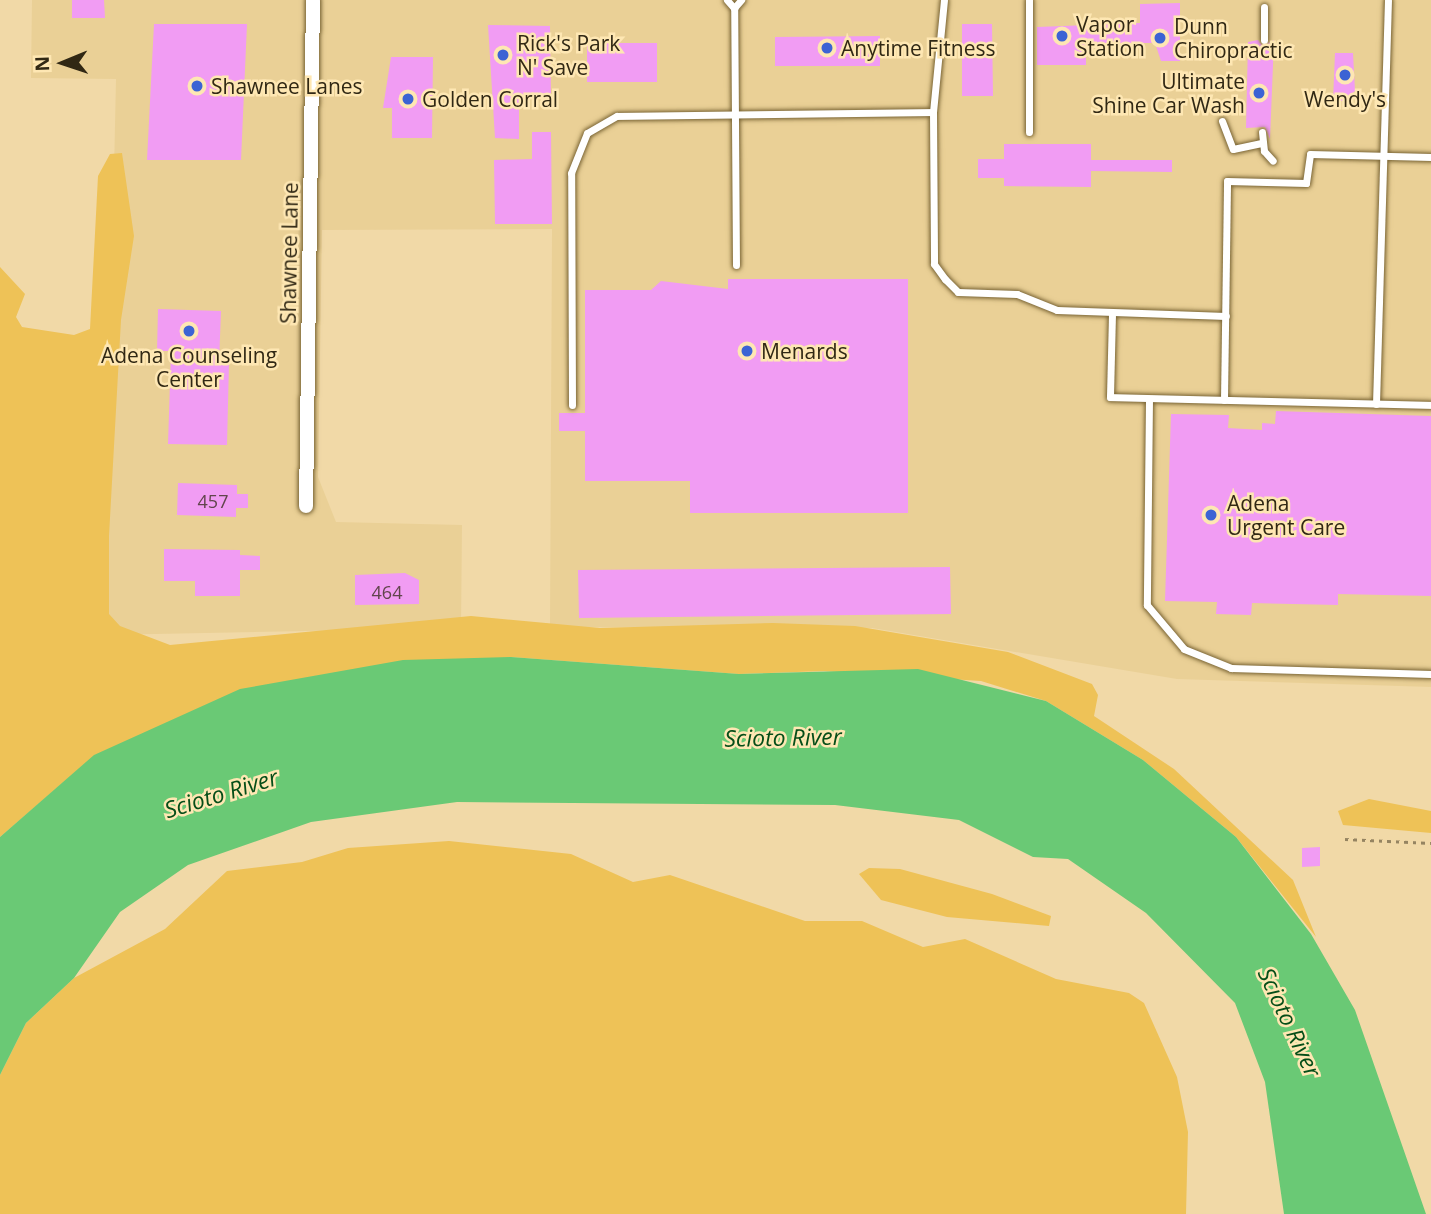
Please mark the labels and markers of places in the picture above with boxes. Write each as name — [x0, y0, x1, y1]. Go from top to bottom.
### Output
place label: Vapor Station — [1076, 11, 1145, 61]
place label: Dunn Chiropractic — [1174, 13, 1293, 63]
marker: Vapor Station — [1054, 28, 1070, 44]
place label: Rick's Park N' Save — [517, 30, 620, 80]
marker: Dunn Chiropractic — [1152, 30, 1168, 46]
place label: Anytime Fitness — [841, 35, 995, 61]
marker: Anytime Fitness — [819, 40, 835, 56]
marker: Rick's Park N' Save — [495, 47, 511, 63]
marker: Wendy's — [1337, 67, 1353, 83]
place label: Ultimate Shine Car Wash — [1092, 68, 1245, 118]
place label: Shawnee Lanes — [211, 73, 363, 99]
marker: Shawnee Lanes — [189, 78, 205, 94]
marker: Ultimate Shine Car Wash — [1251, 85, 1267, 101]
place label: Golden Corral — [422, 86, 558, 112]
place label: Wendy's — [1304, 86, 1386, 112]
marker: Golden Corral — [400, 91, 416, 107]
marker: Adena Counseling Center — [181, 323, 197, 339]
place label: Menards — [761, 338, 848, 364]
place label: Adena Counseling Center — [101, 342, 277, 392]
marker: Menards — [739, 343, 755, 359]
place label: Adena Urgent Care — [1227, 490, 1345, 540]
marker: Adena Urgent Care — [1201, 505, 1221, 525]

